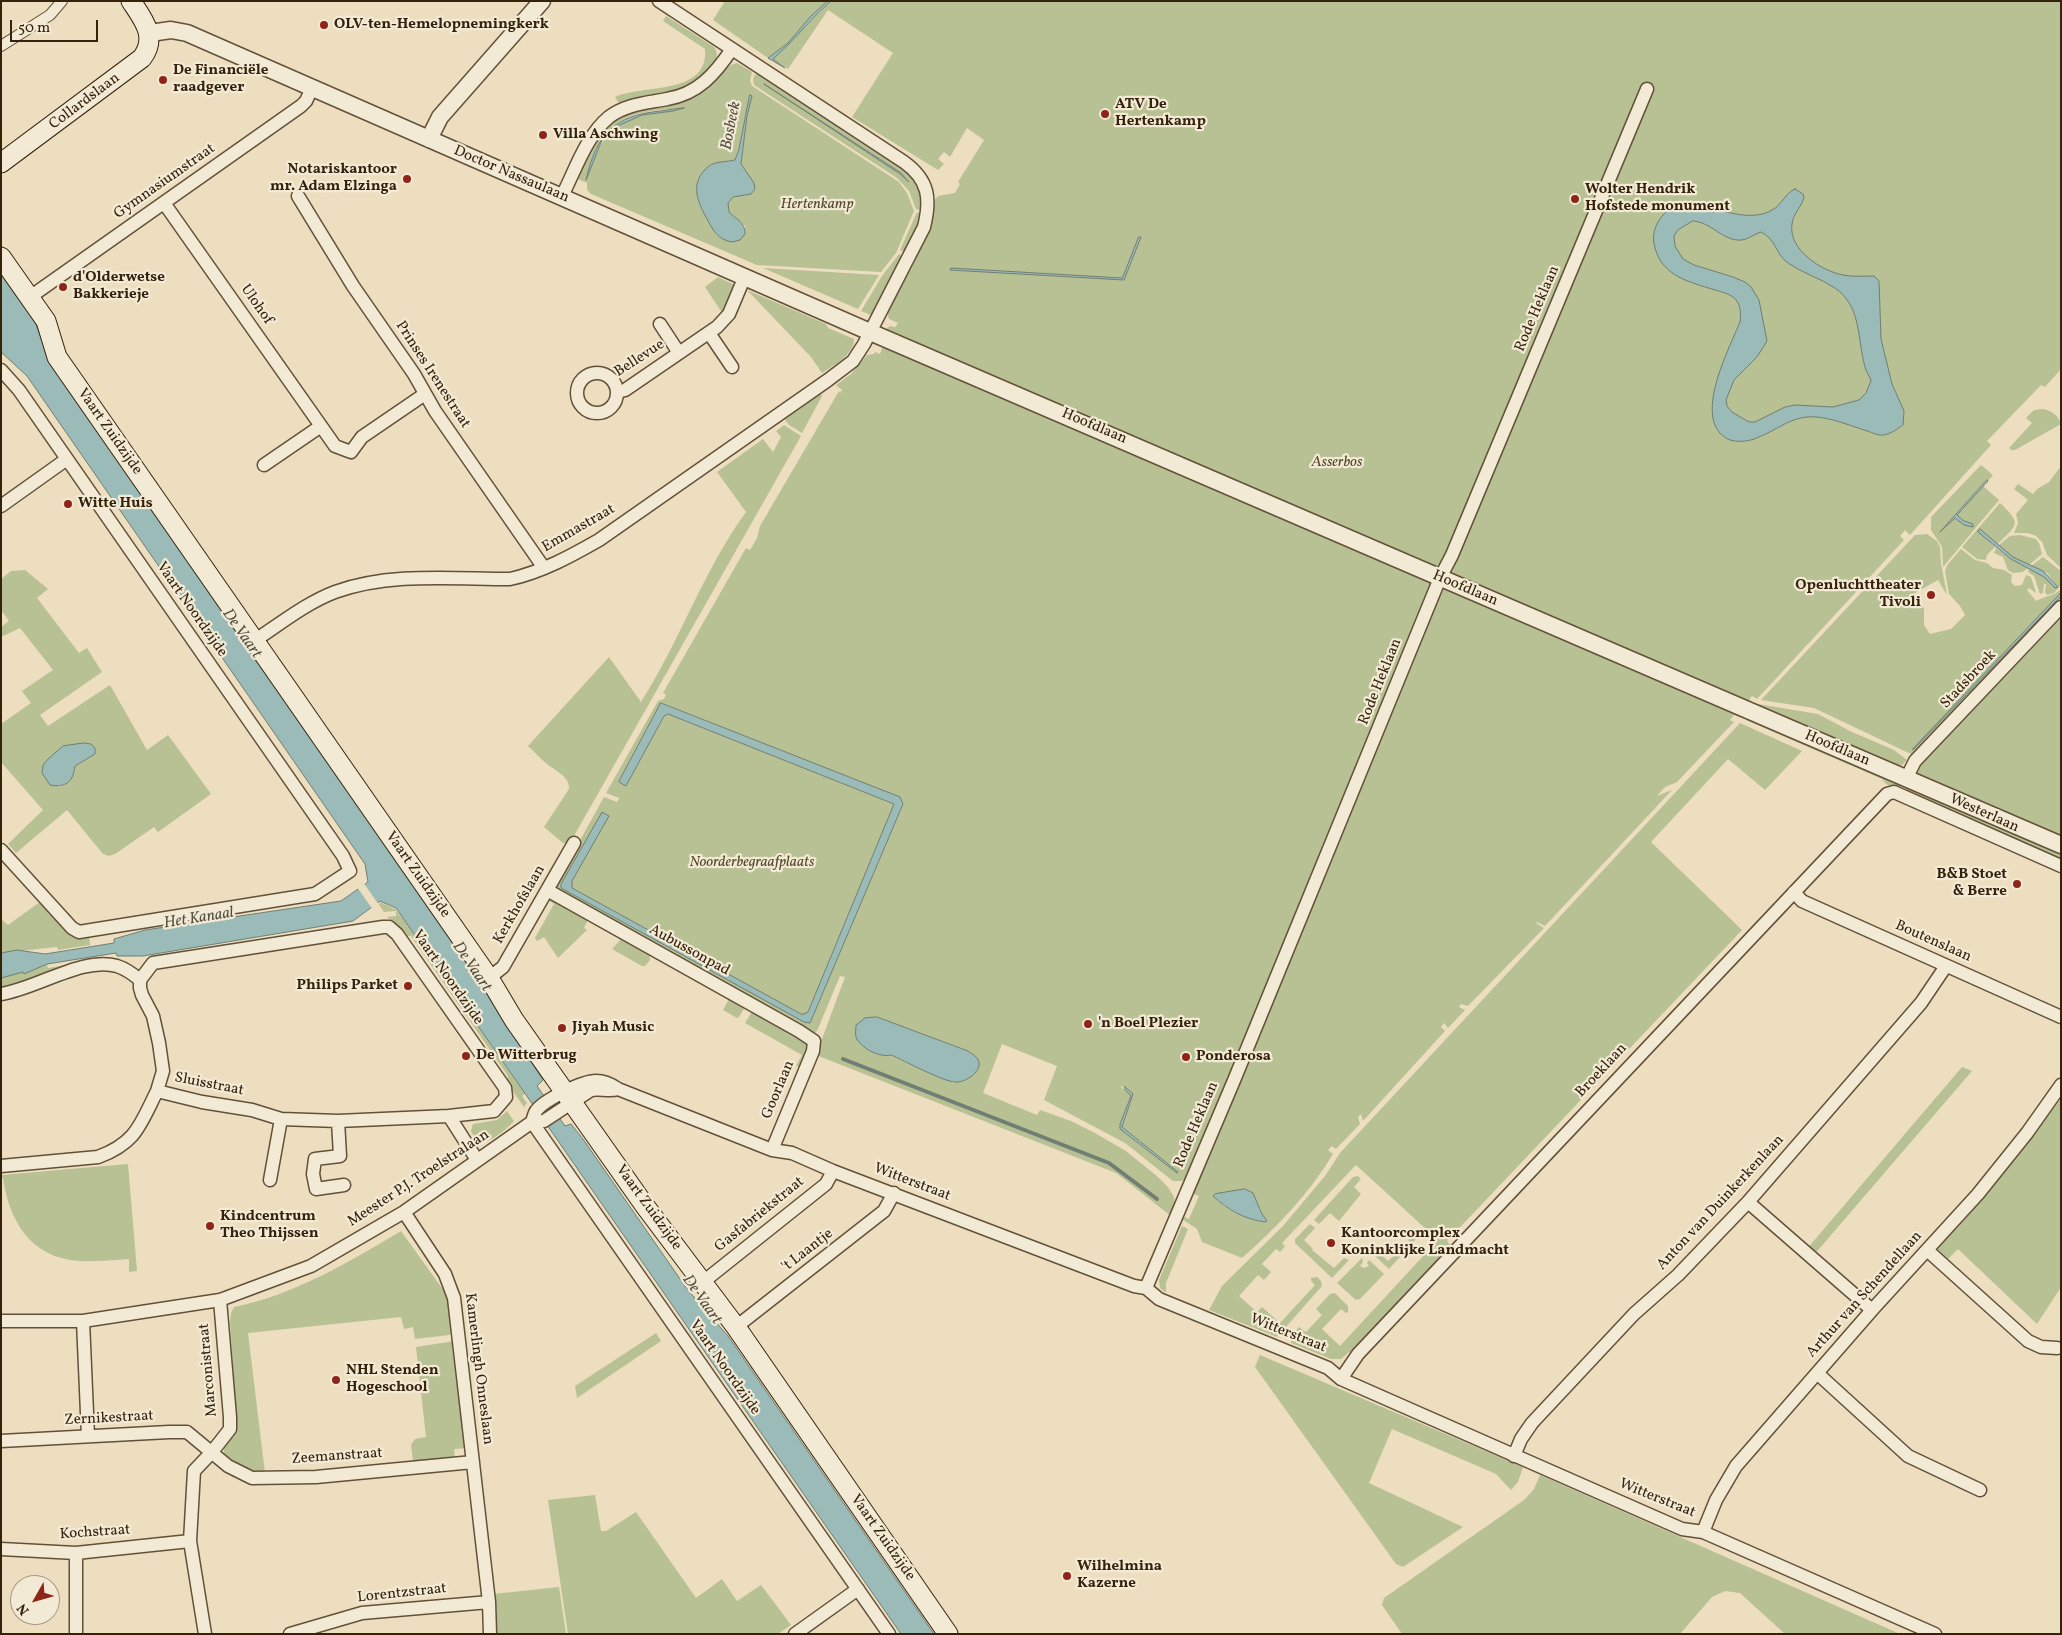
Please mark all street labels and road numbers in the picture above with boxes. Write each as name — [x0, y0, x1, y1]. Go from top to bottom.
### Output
street label: Collardslaan — [46, 70, 124, 134]
street label: Gymnasiumstraat — [111, 140, 219, 224]
street label: Doctor Nassaulaan — [451, 143, 571, 207]
street label: Rode Heklaan — [1512, 263, 1564, 355]
street label: Ulohof — [236, 282, 276, 328]
street label: Prinses Irenestraat — [391, 318, 473, 432]
street label: Bellevue — [612, 336, 668, 382]
street label: Vaart Zuidzijde — [73, 385, 145, 479]
street label: Hoofdlaan — [1059, 405, 1129, 449]
street label: Emmastraat — [539, 501, 619, 557]
street label: Vaart Noordzijde — [152, 559, 230, 661]
street label: Hoofdlaan — [1430, 567, 1500, 611]
street label: Rode Heklaan — [1356, 636, 1406, 728]
street label: Stadsbroek — [1937, 647, 2001, 713]
street label: Hoofdlaan — [1802, 727, 1872, 771]
street label: Westerlaan — [1946, 791, 2022, 837]
street label: Vaart Zuidzijde — [381, 828, 453, 922]
street label: Kerkhofslaan — [490, 862, 550, 948]
street label: Boutenslaan — [1892, 917, 1974, 967]
street label: Aubussonpad — [645, 921, 733, 981]
street label: Vaart Noordzijde — [408, 927, 486, 1029]
street label: Broeklaan — [1572, 1040, 1632, 1102]
street label: Goorlaan — [759, 1058, 799, 1122]
street label: Sluisstraat — [173, 1069, 245, 1101]
street label: Rode Heklaan — [1171, 1079, 1223, 1171]
street label: Meester P.J. Troelstralaan — [345, 1126, 493, 1232]
street label: Anton van Duinkerkenlaan — [1654, 1132, 1788, 1274]
street label: Witterstraat — [871, 1160, 953, 1206]
street label: Vaart Zuidzijde — [611, 1162, 685, 1254]
street label: Gasfabriekstraat — [712, 1173, 808, 1257]
street label: 't Laantje — [779, 1225, 837, 1277]
street label: Arthur van Schendellaan — [1803, 1228, 1927, 1362]
street label: Kamerlingh Onneslaan — [460, 1292, 496, 1446]
street label: Witterstraat — [1247, 1311, 1329, 1357]
street label: Vaart Noordzijde — [685, 1317, 763, 1419]
street label: Marconistraat — [196, 1322, 222, 1418]
street label: Zernikestraat — [64, 1408, 154, 1430]
street label: Zeemanstraat — [291, 1445, 383, 1469]
street label: Witterstraat — [1616, 1476, 1698, 1522]
street label: Vaart Zuidzijde — [846, 1491, 918, 1585]
street label: Kochstraat — [59, 1522, 131, 1544]
street label: Lorentzstraat — [357, 1580, 447, 1608]

